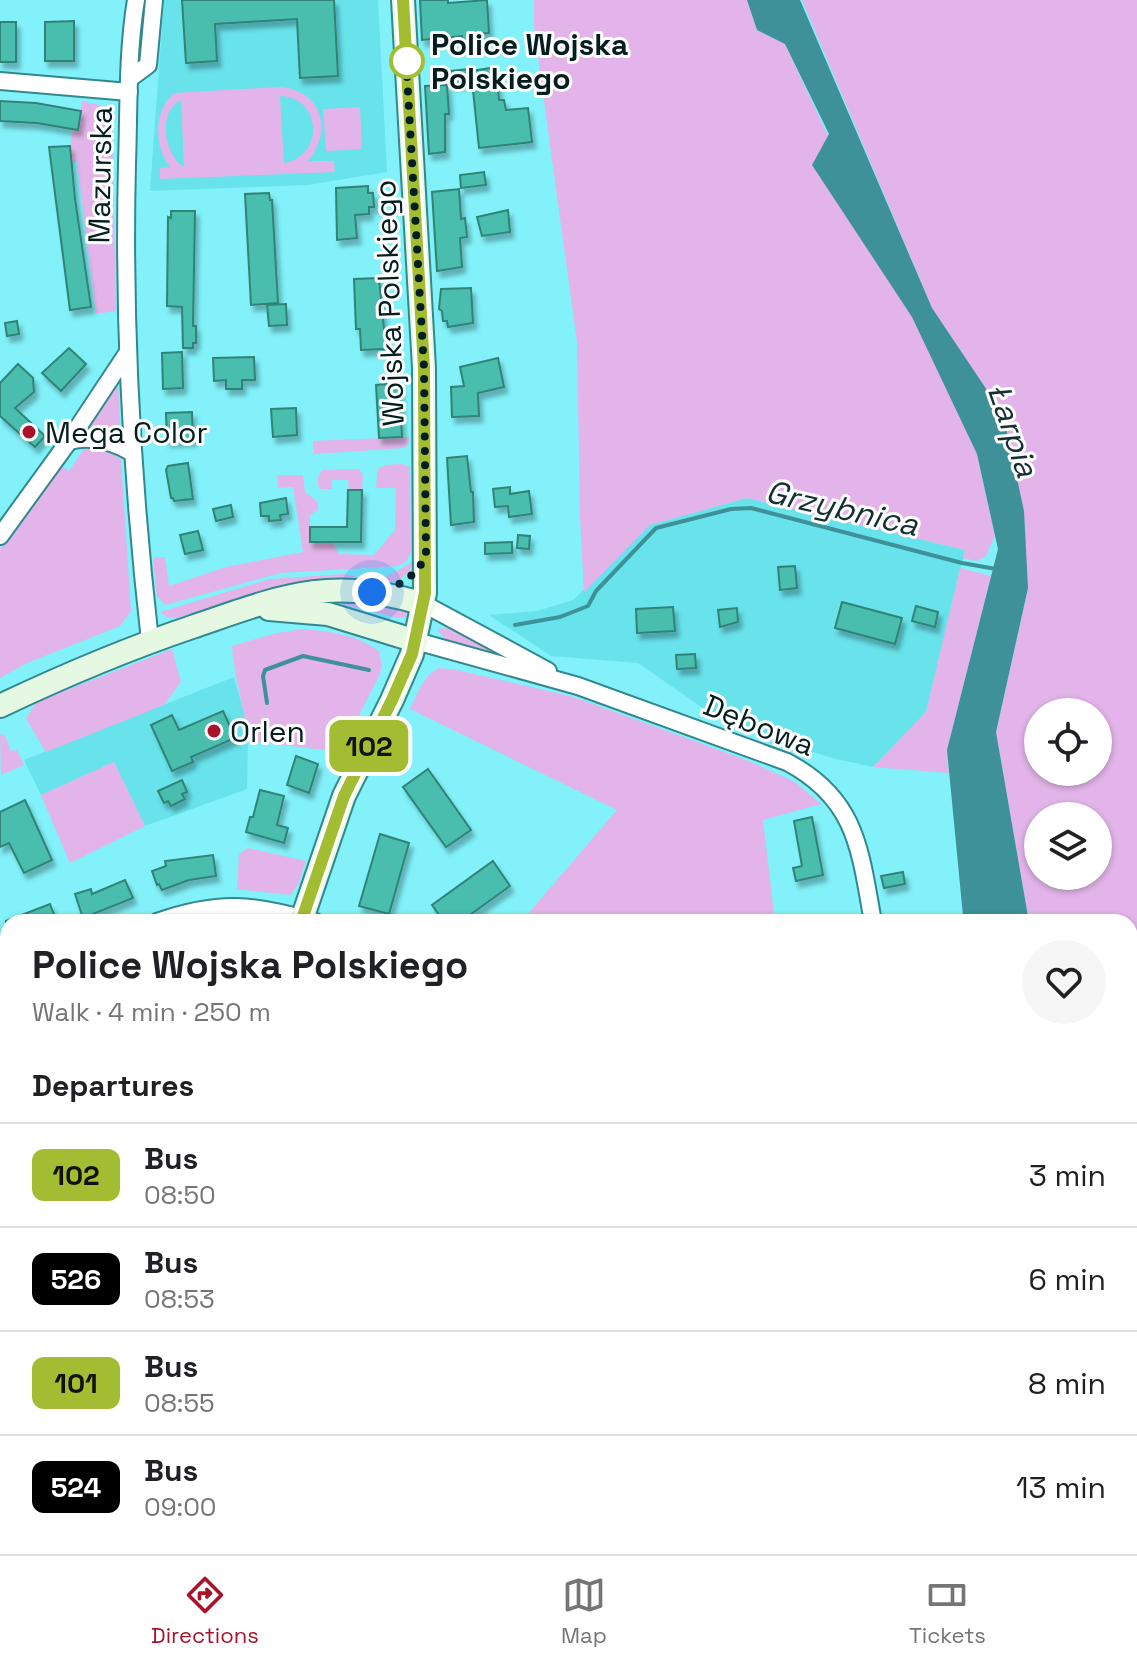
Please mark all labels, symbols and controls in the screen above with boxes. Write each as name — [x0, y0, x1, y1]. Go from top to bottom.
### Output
place label: Police Wojska Polskiego — [431, 25, 628, 98]
marker: Police Wojska Polskiego — [390, 44, 424, 78]
street label: Mazurska — [79, 106, 121, 244]
street label: Wojska Polskiego — [365, 179, 413, 427]
water label: Łarpia — [978, 378, 1048, 483]
place label: Mega Color — [45, 413, 208, 452]
marker: Mega Color — [20, 423, 38, 441]
water label: Grzybnica — [762, 471, 923, 545]
your location — [352, 572, 392, 612]
street label: Dębowa — [698, 685, 820, 765]
map controls — [1024, 698, 1112, 890]
button: locate — [1024, 698, 1112, 786]
place label: Orlen — [230, 712, 305, 751]
line badge: 102 — [323, 720, 415, 772]
marker: Orlen — [205, 722, 223, 740]
text: 102 — [345, 728, 393, 764]
button: layers — [1024, 802, 1112, 890]
button: heart — [1022, 940, 1106, 1024]
text: Police Wojska Polskiego — [32, 941, 468, 989]
text: Walk · 4 min · 250 m — [32, 995, 271, 1029]
text: Departures — [32, 1066, 194, 1105]
text: Bus — [144, 1139, 198, 1178]
text: 3 min — [1029, 1156, 1106, 1195]
text: 102 — [52, 1157, 100, 1193]
text: 08:50 — [144, 1178, 216, 1212]
text: Bus — [144, 1243, 198, 1282]
text: 6 min — [1028, 1260, 1106, 1299]
text: 526 — [51, 1261, 101, 1297]
text: 08:53 — [144, 1282, 215, 1316]
text: Bus — [144, 1347, 198, 1386]
text: 8 min — [1028, 1364, 1106, 1403]
text: 101 — [54, 1365, 98, 1401]
text: 08:55 — [144, 1386, 215, 1420]
text: Bus — [144, 1451, 198, 1490]
text: 13 min — [1016, 1468, 1106, 1507]
text: 524 — [51, 1469, 101, 1505]
text: 09:00 — [144, 1490, 217, 1524]
tab: Directions — [151, 1573, 259, 1649]
tab: Map — [561, 1573, 607, 1649]
tab: Tickets — [909, 1573, 986, 1649]

